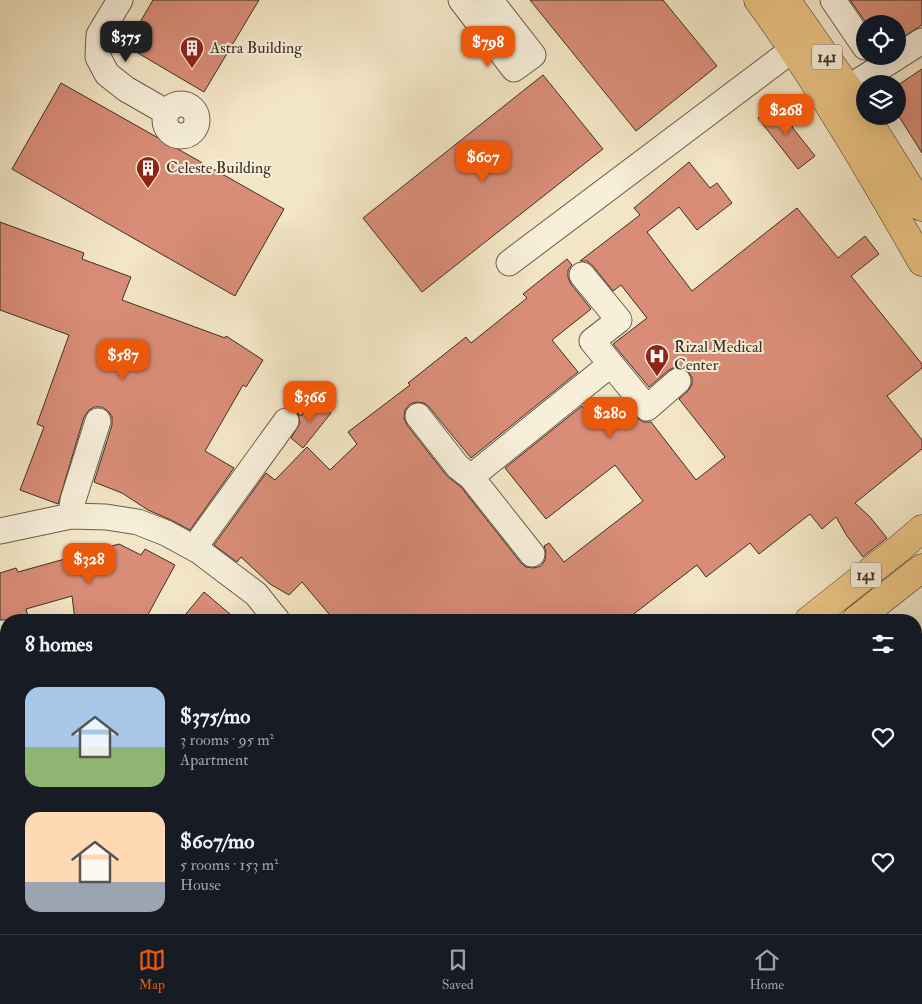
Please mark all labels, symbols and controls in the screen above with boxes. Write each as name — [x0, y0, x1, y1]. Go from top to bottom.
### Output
map controls — [856, 15, 906, 125]
button: locate — [856, 15, 906, 65]
pin: $375 — [96, 20, 156, 63]
pin: $798 — [458, 26, 518, 68]
text: $375 — [111, 27, 141, 47]
text: $798 — [472, 32, 504, 52]
building icon: Astra Building — [179, 35, 205, 69]
place label: Astra Building — [209, 38, 303, 58]
road number: 141 — [812, 44, 842, 70]
button: layers — [856, 75, 906, 125]
pin: $268 — [756, 94, 816, 136]
text: $268 — [770, 100, 802, 120]
pin: $607 — [453, 140, 513, 183]
text: $607 — [467, 147, 499, 167]
building icon: Celeste Building — [135, 155, 161, 189]
place label: Celeste Building — [166, 158, 272, 178]
place label: Rizal Medical Center — [674, 337, 763, 375]
pin: $587 — [93, 338, 153, 381]
hospital icon: Rizal Medical Center — [644, 343, 670, 377]
text: $587 — [108, 345, 138, 365]
pin: $366 — [280, 380, 340, 423]
text: $366 — [294, 387, 326, 407]
pin: $280 — [580, 396, 640, 439]
text: $280 — [594, 403, 626, 423]
pin: $328 — [59, 542, 119, 585]
text: $328 — [74, 549, 104, 569]
road number: 141 — [851, 562, 881, 588]
icon: filters — [869, 630, 897, 658]
text: 8 homes — [25, 631, 93, 658]
text: $375/mo — [180, 703, 250, 730]
icon: home — [65, 707, 125, 767]
icon: heart — [869, 723, 897, 751]
text: 3 rooms · 95 m² — [180, 730, 274, 750]
text: Apartment — [180, 750, 248, 770]
text: $607/mo — [180, 828, 254, 855]
icon: home — [65, 832, 125, 892]
icon: heart — [869, 848, 897, 876]
text: 5 rooms · 153 m² — [180, 855, 279, 875]
text: House — [180, 875, 221, 895]
tab: Map — [138, 946, 166, 993]
tab: Saved — [442, 946, 474, 993]
tab: Home — [749, 946, 784, 993]

